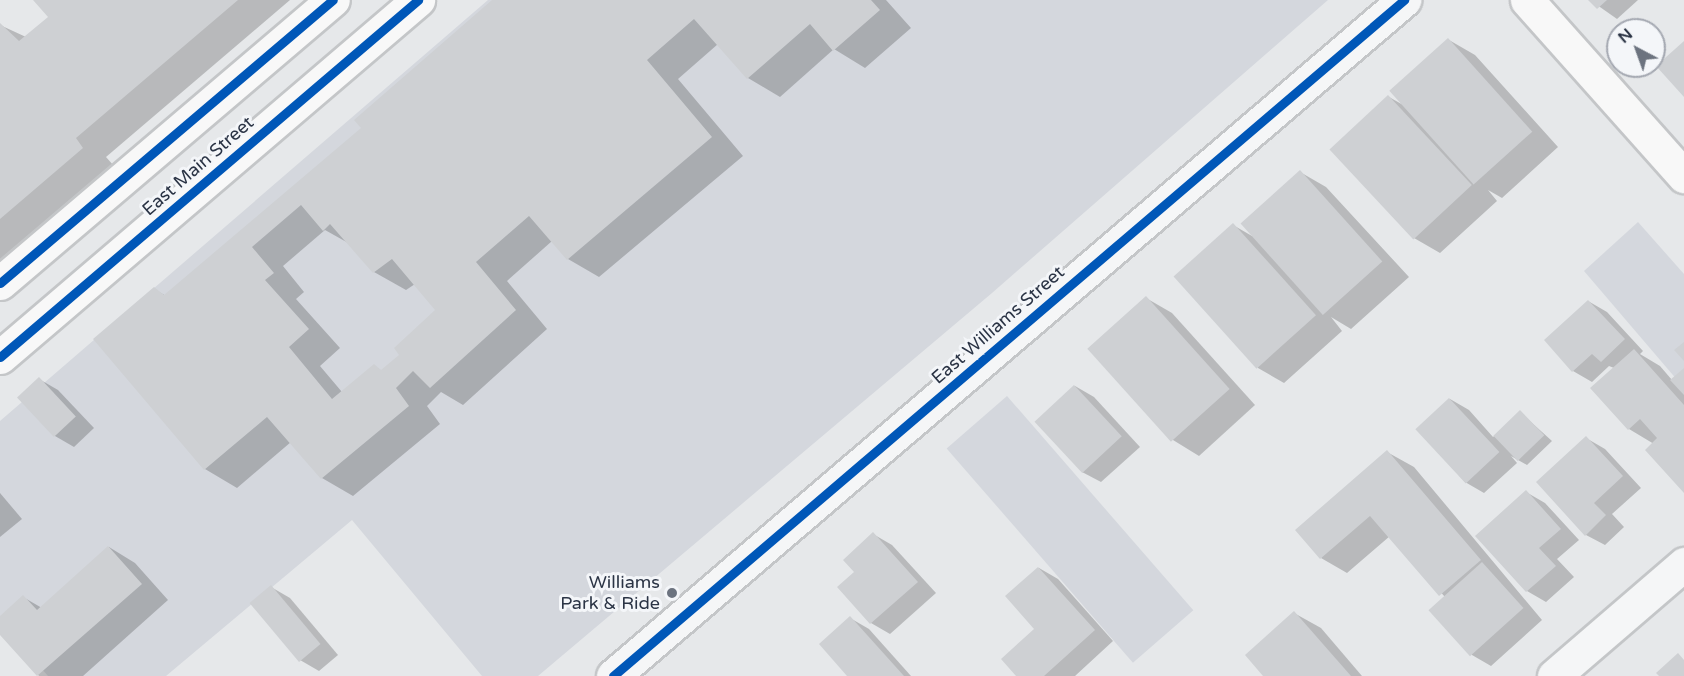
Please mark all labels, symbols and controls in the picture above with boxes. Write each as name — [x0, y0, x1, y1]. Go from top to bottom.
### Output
north arrow — [1606, 18, 1666, 78]
text: N — [1614, 24, 1637, 48]
street label: East Main Street — [138, 112, 258, 220]
street label: East Williams Street — [927, 261, 1069, 389]
place label: Williams Park & Ride — [560, 572, 660, 614]
marker: Williams Park & Ride — [665, 586, 679, 600]

